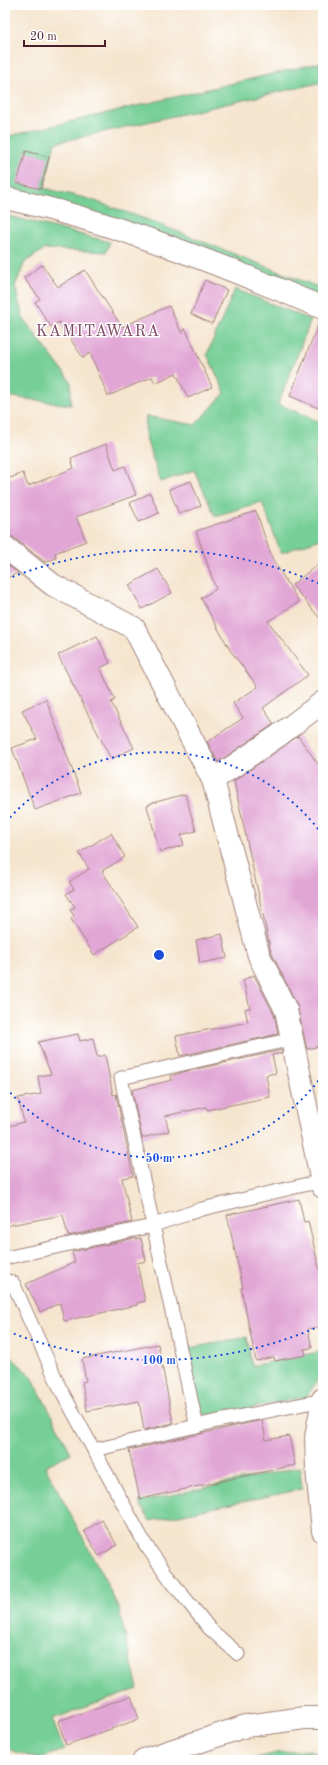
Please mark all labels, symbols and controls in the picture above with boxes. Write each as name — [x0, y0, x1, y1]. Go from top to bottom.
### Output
scale bar — [24, 22, 105, 48]
text: 20 m — [30, 31, 57, 43]
district label: KAMITAWARA — [36, 324, 160, 340]
centre of rings — [152, 948, 166, 962]
text: 50 m — [146, 1152, 173, 1165]
text: 100 m — [142, 1355, 176, 1367]

